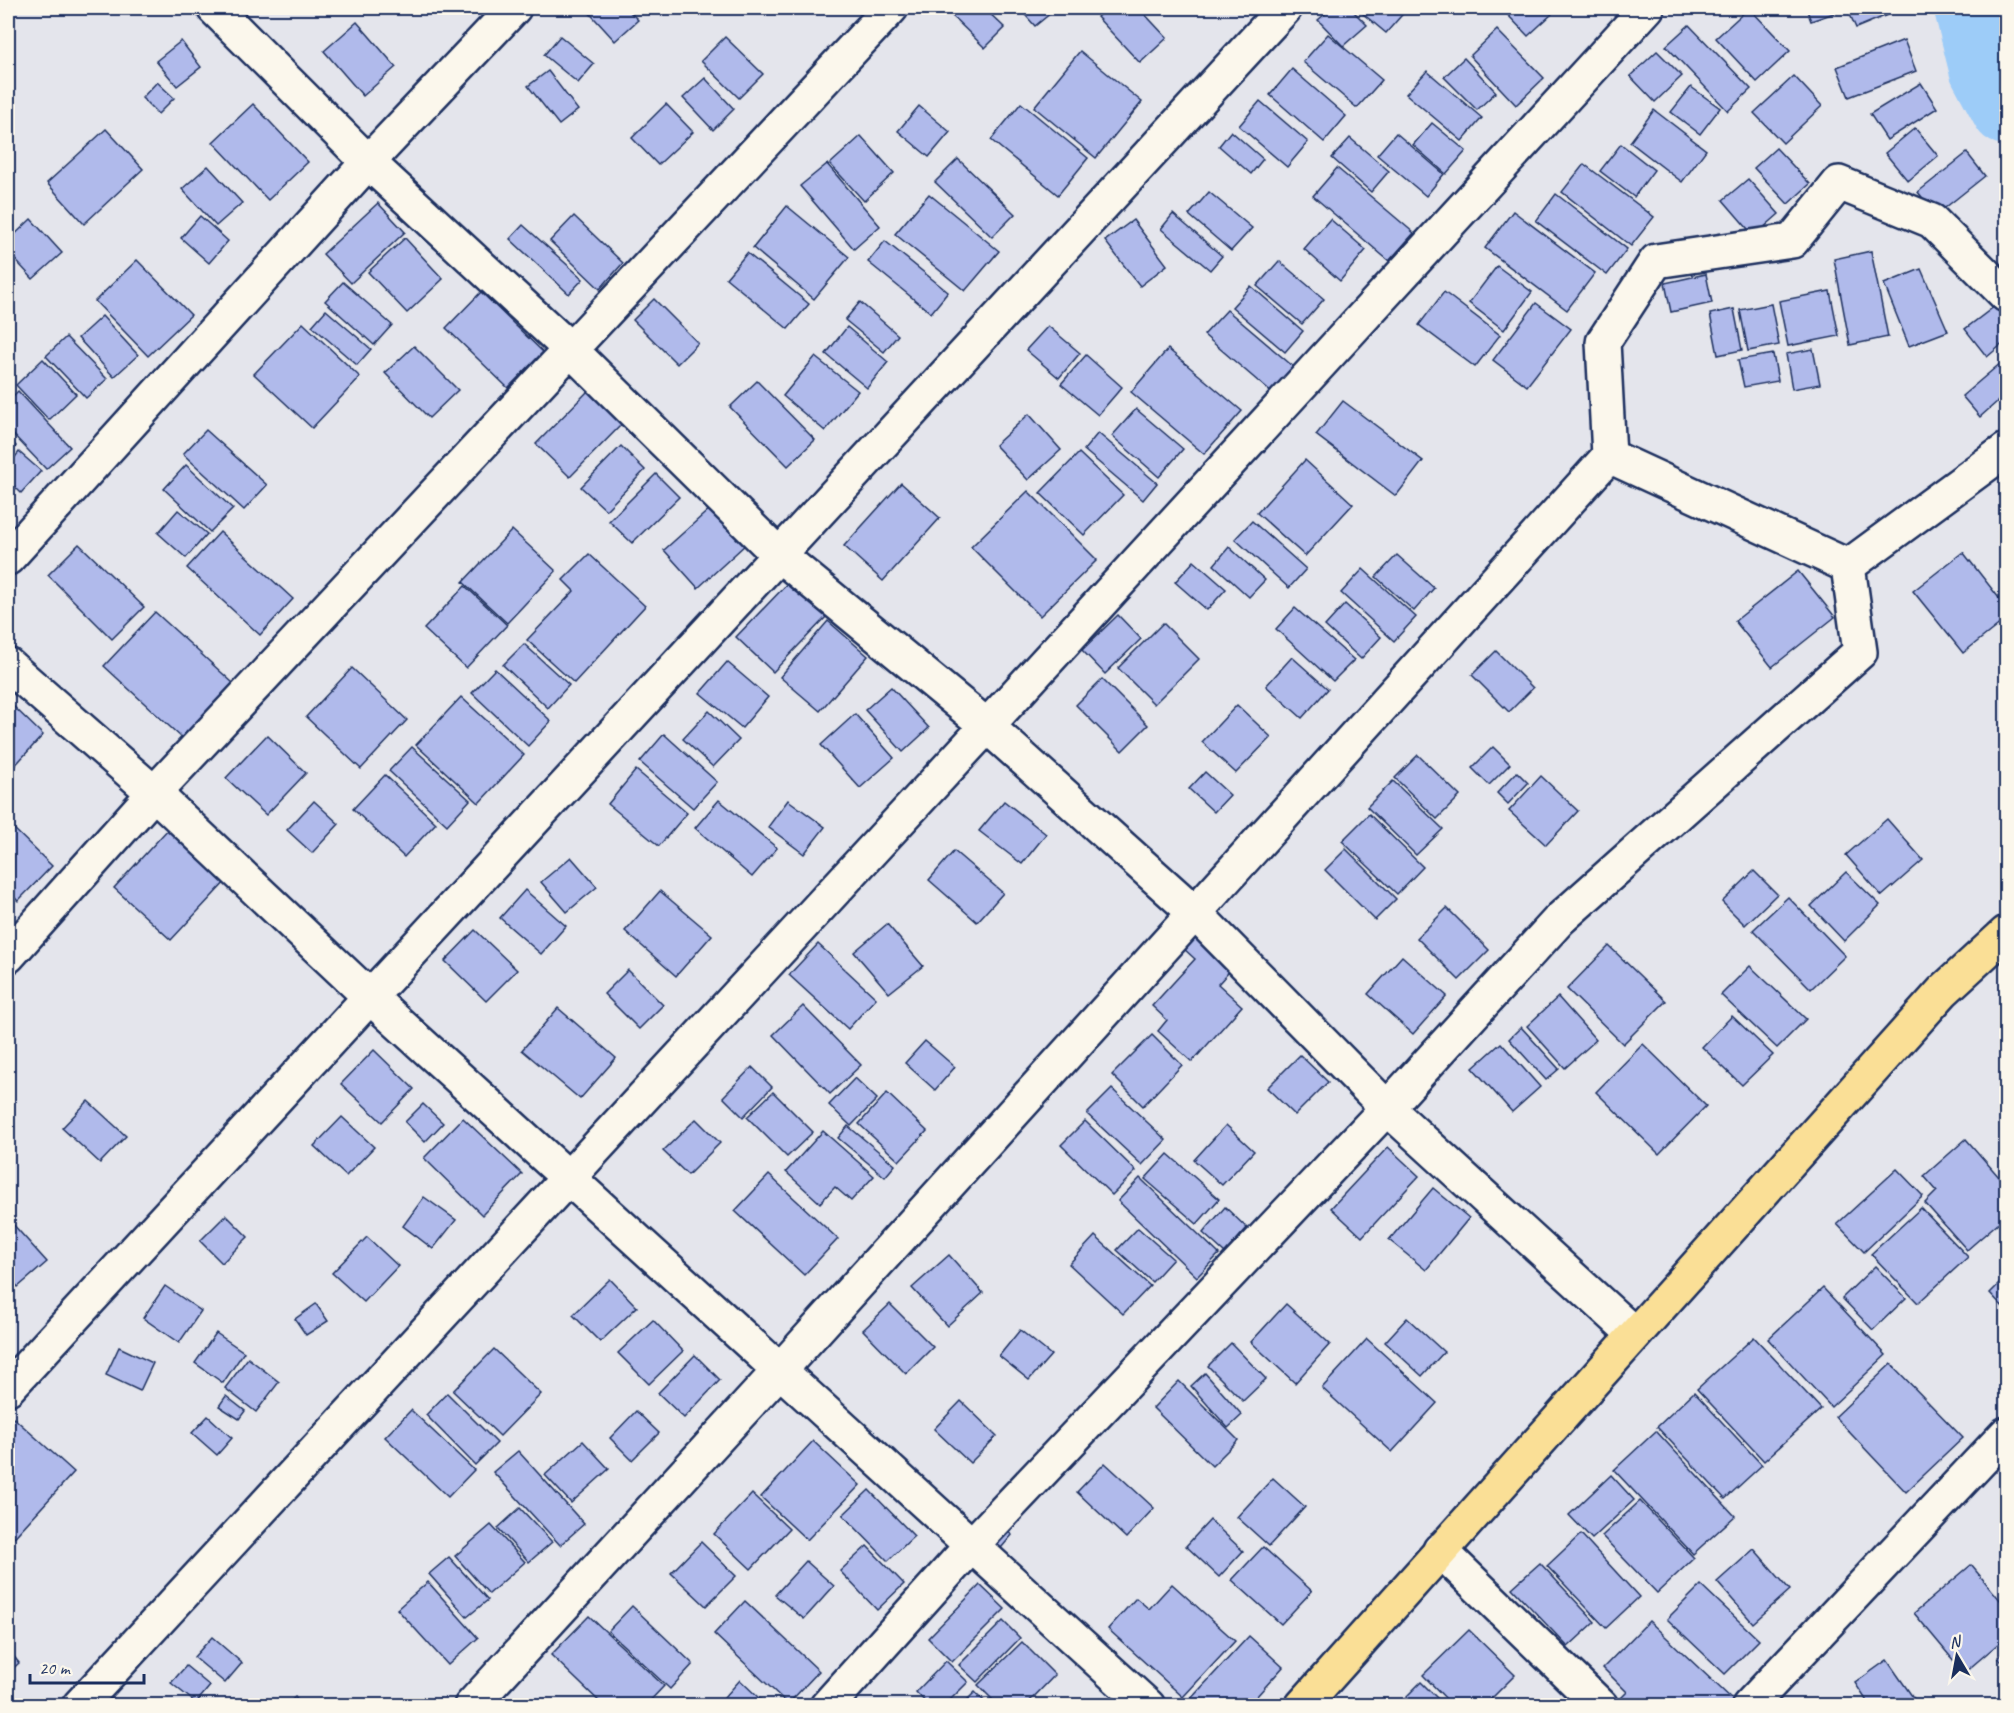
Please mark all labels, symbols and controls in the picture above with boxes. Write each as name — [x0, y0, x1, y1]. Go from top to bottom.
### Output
north arrow — [1927, 1626, 1987, 1686]
text: N — [1948, 1631, 1964, 1653]
scale bar — [30, 1647, 144, 1685]
text: 20 m — [39, 1657, 72, 1679]

